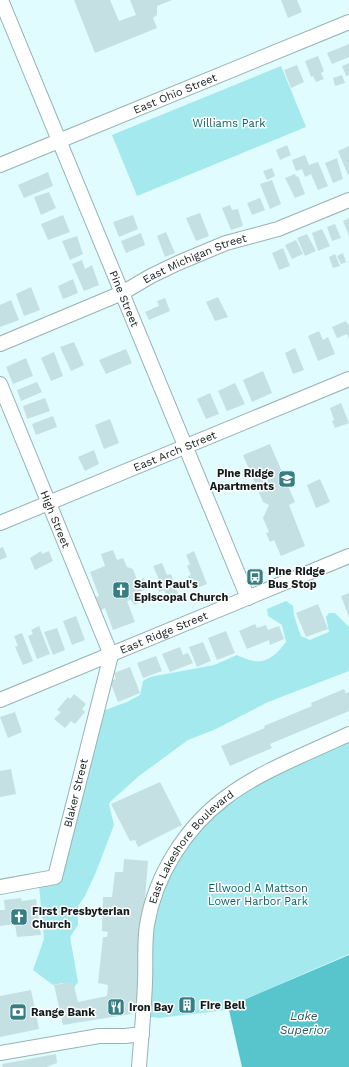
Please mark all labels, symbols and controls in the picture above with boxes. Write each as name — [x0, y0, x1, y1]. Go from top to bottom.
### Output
street label: East Ohio Street — [131, 70, 219, 116]
park label: Williams Park — [192, 117, 266, 130]
street label: East Michigan Street — [140, 231, 248, 286]
street label: Pine Street — [107, 268, 142, 329]
street label: East Arch Street — [131, 428, 218, 474]
place label: Pine Ridge Apartments — [210, 467, 274, 493]
school or university icon: Pine Ridge Apartments — [277, 469, 297, 489]
street label: High Street — [38, 489, 73, 550]
place label: Pine Ridge Bus Stop — [268, 565, 325, 591]
bus stop icon: Pine Ridge Bus Stop — [245, 567, 265, 587]
place label: Saint Paul's Episcopal Church — [134, 578, 229, 604]
church icon: Saint Paul's Episcopal Church — [111, 580, 131, 600]
street label: East Ridge Street — [118, 608, 210, 656]
street label: Blaker Street — [61, 757, 91, 829]
street label: East Lakeshore Boulevard — [146, 787, 236, 906]
park label: Ellwood A Mattson Lower Harbor Park — [208, 882, 308, 908]
place label: First Presbyterian Church — [32, 905, 130, 931]
church icon: First Presbyterian Church — [9, 907, 29, 927]
building icon: Fire Bell — [177, 995, 197, 1015]
restaurant icon: Iron Bay — [106, 997, 126, 1017]
place label: Fire Bell — [200, 999, 246, 1012]
place label: Iron Bay — [129, 1001, 174, 1014]
bank icon: Range Bank — [8, 1002, 28, 1022]
place label: Range Bank — [31, 1006, 95, 1019]
water label: Lake Superior — [280, 1009, 330, 1037]

